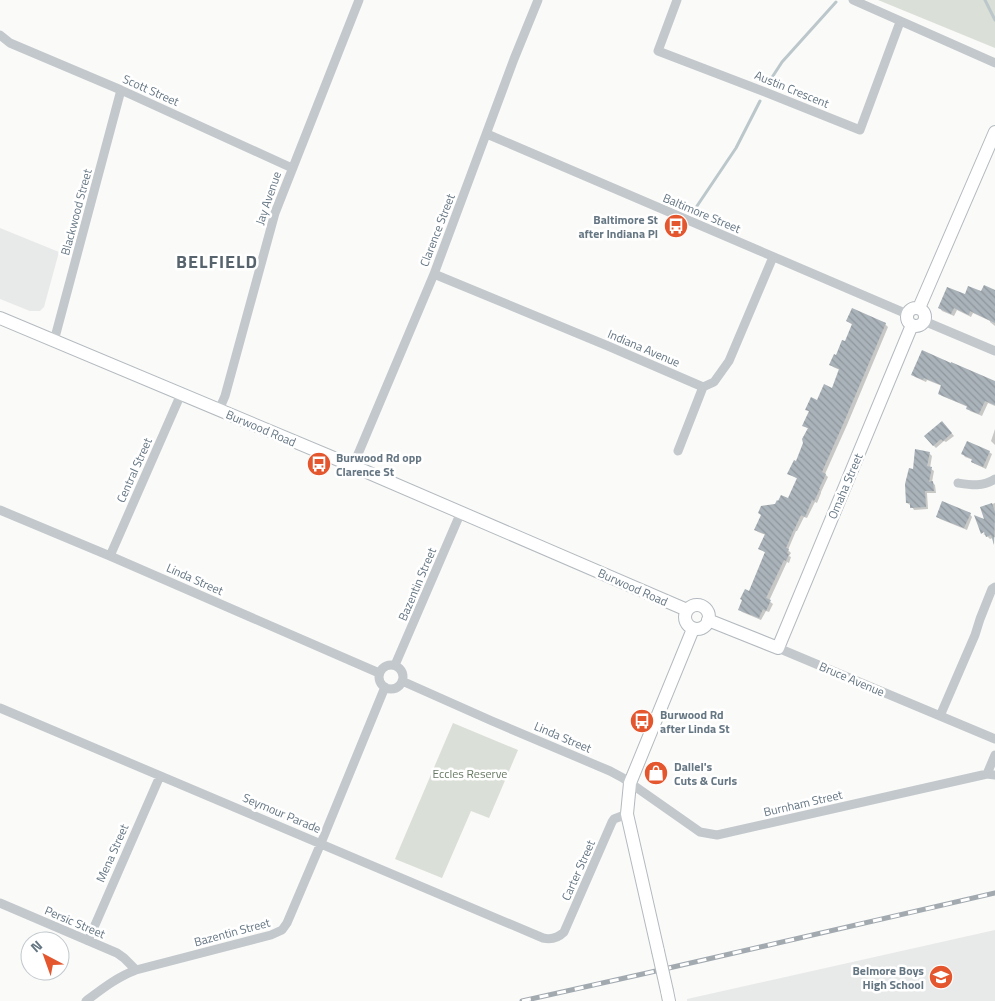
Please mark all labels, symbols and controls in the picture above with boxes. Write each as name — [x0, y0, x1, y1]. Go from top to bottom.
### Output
street label: Austin Crescent — [752, 65, 833, 113]
street label: Scott Street — [120, 69, 183, 111]
street label: Blackwood Street — [55, 166, 97, 257]
street label: Jay Avenue — [250, 169, 286, 227]
street label: Baltimore Street — [660, 188, 745, 238]
street label: Clarence Street — [414, 190, 460, 269]
place label: Baltimore St after Indiana Pl — [578, 210, 659, 243]
bus stop icon: Baltimore St after Indiana Pl — [663, 213, 689, 239]
district label: BELFIELD — [176, 248, 258, 275]
street label: Indiana Avenue — [605, 324, 683, 372]
street label: Burwood Road — [223, 405, 299, 451]
street label: Central Street — [111, 434, 157, 506]
place label: Burwood Rd opp Clarence St — [336, 448, 422, 481]
street label: Omaha Street — [823, 449, 868, 522]
bus stop icon: Burwood Rd opp Clarence St — [306, 451, 332, 477]
street label: Bazentin Street — [393, 544, 441, 624]
street label: Linda Street — [163, 558, 227, 600]
street label: Burwood Road — [595, 563, 671, 611]
street label: Bruce Avenue — [816, 657, 888, 701]
place label: Burwood Rd after Linda St — [660, 705, 730, 738]
bus stop icon: Burwood Rd after Linda St — [629, 708, 655, 734]
street label: Linda Street — [531, 716, 595, 758]
place label: Dallel's Cuts & Curls — [674, 757, 738, 790]
shop icon: Dallel's Cuts & Curls — [643, 760, 669, 786]
park label: Eccles Reserve — [433, 764, 507, 783]
street label: Burnham Street — [762, 785, 845, 821]
street label: Seymour Parade — [240, 788, 324, 838]
street label: Mena Street — [91, 820, 134, 885]
street label: Carter Street — [556, 836, 600, 903]
street label: Persic Street — [42, 901, 109, 944]
street label: Bazentin Street — [192, 913, 273, 951]
north arrow — [20, 931, 70, 981]
text: N — [26, 935, 47, 957]
place label: Belmore Boys High School — [852, 961, 924, 994]
school or university icon: Belmore Boys High School — [928, 964, 954, 990]

